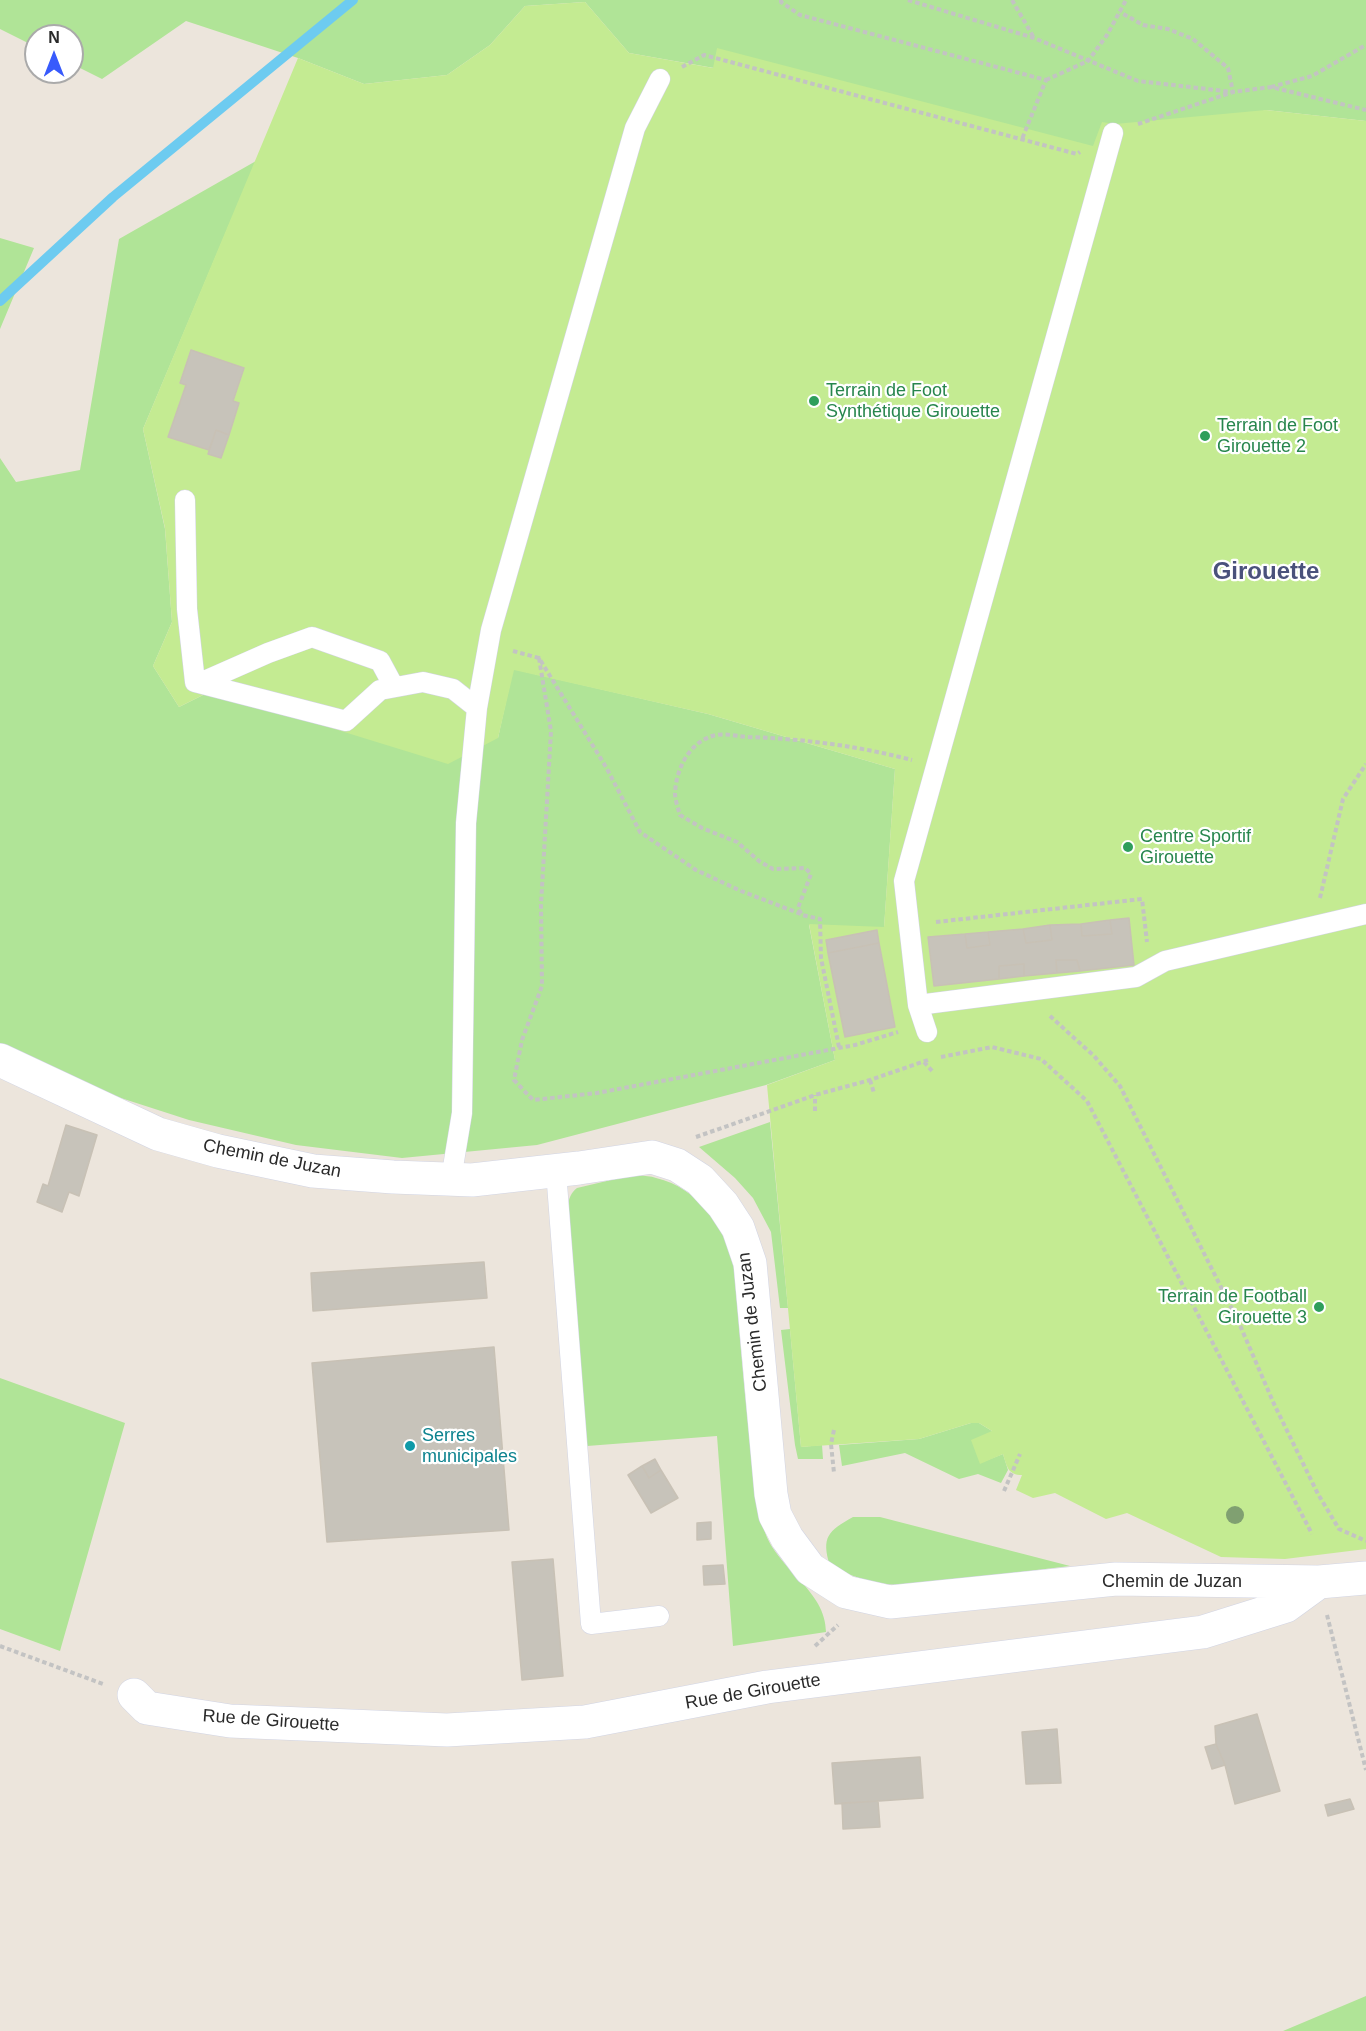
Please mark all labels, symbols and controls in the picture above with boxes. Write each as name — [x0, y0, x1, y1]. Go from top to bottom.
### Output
north arrow — [24, 24, 84, 84]
text: N — [48, 29, 60, 46]
place label: Terrain de Foot Synthétique Girouette — [826, 380, 1000, 422]
marker: Terrain de Foot Synthétique Girouette — [807, 394, 821, 408]
place label: Terrain de Foot Girouette 2 — [1217, 415, 1338, 458]
marker: Terrain de Foot Girouette 2 — [1198, 429, 1212, 443]
district label: Girouette — [1213, 558, 1319, 586]
place label: Centre Sportif Girouette — [1140, 826, 1251, 868]
marker: Centre Sportif Girouette — [1121, 840, 1135, 854]
street label: Chemin de Juzan — [201, 1135, 343, 1183]
street label: Chemin de Juzan — [734, 1251, 772, 1393]
place label: Terrain de Football Girouette 3 — [1158, 1286, 1307, 1328]
marker: Terrain de Football Girouette 3 — [1312, 1300, 1326, 1314]
place label: Serres municipales — [422, 1425, 517, 1468]
marker: Serres municipales — [403, 1439, 417, 1453]
street label: Chemin de Juzan — [1102, 1571, 1242, 1593]
street label: Rue de Girouette — [684, 1669, 822, 1715]
street label: Rue de Girouette — [202, 1705, 340, 1737]

